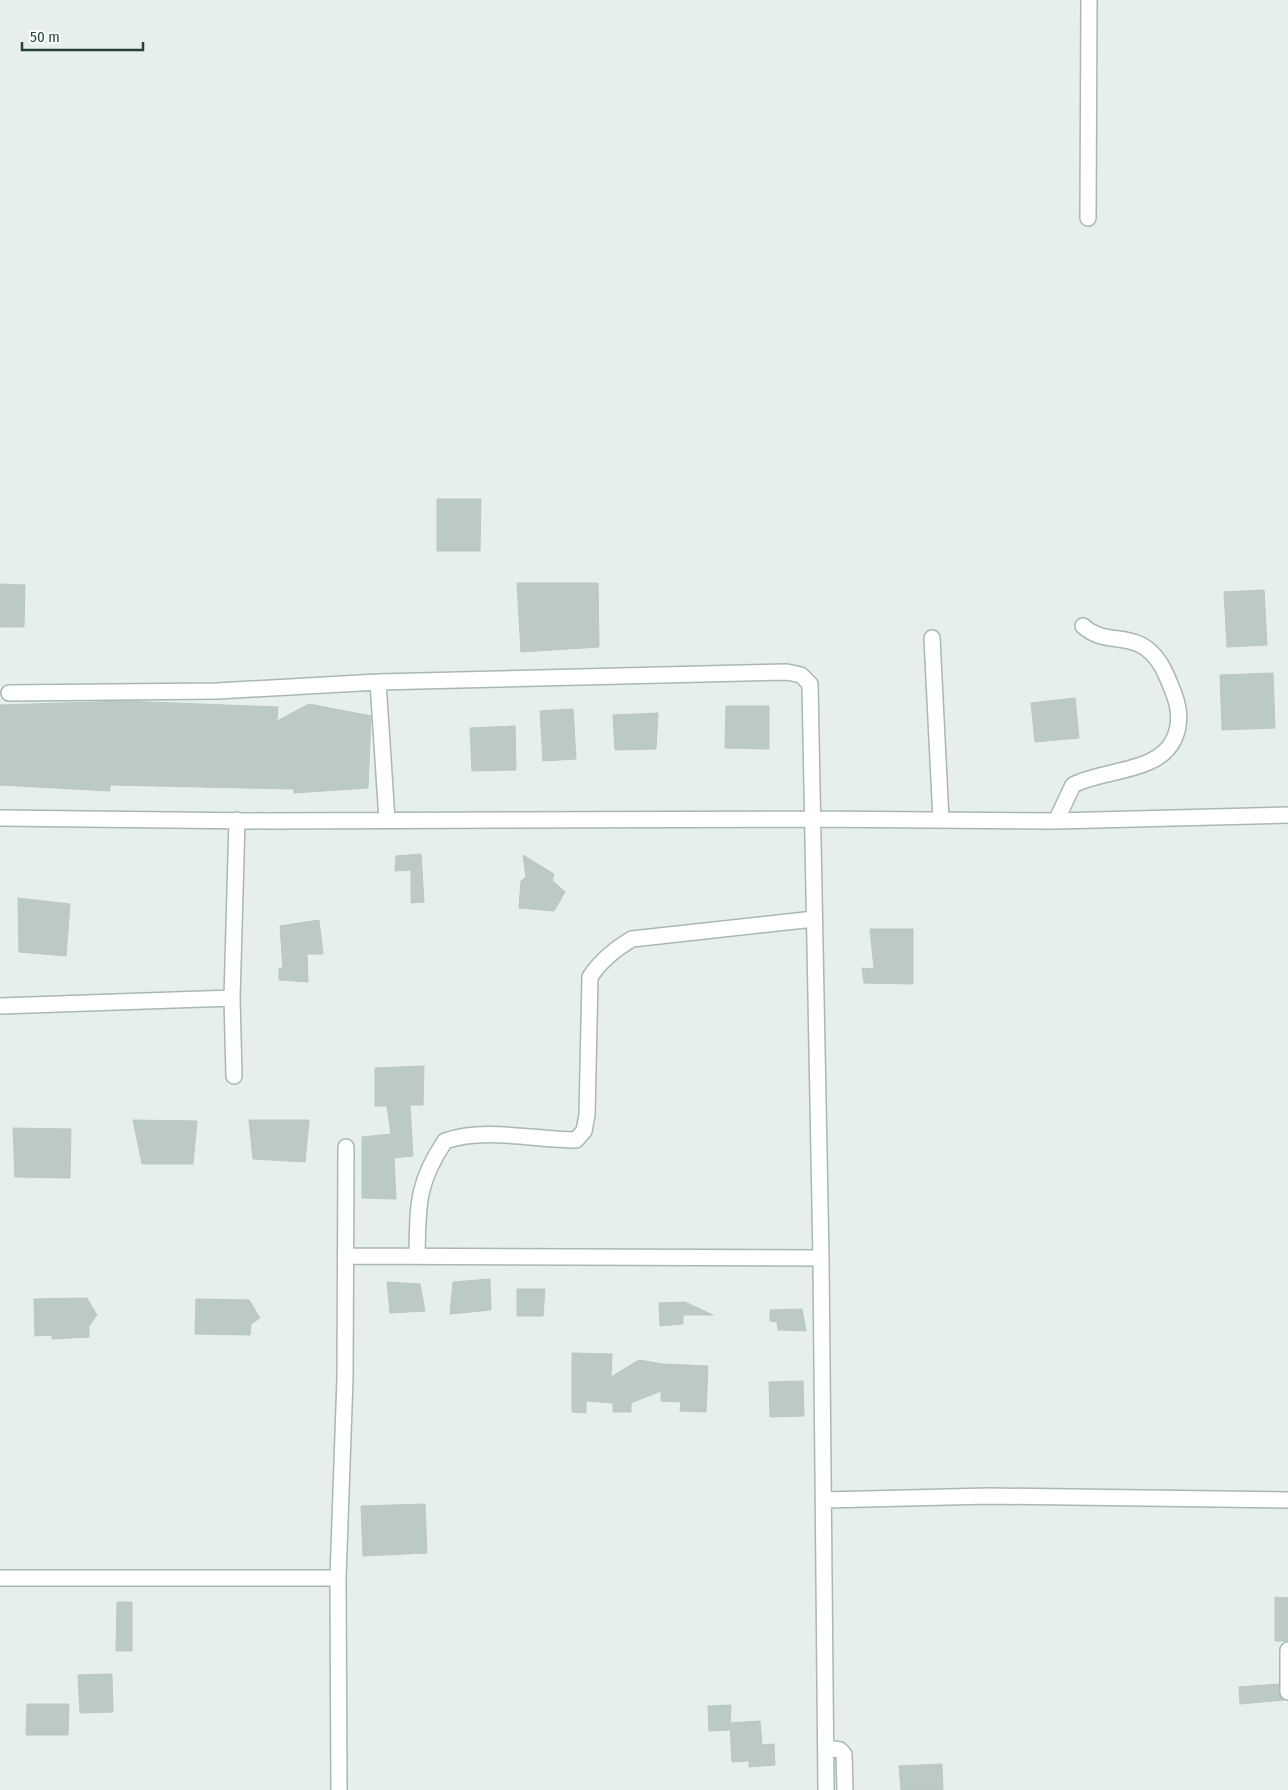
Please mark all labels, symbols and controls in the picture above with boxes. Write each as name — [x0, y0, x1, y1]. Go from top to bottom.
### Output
scale bar — [22, 20, 144, 52]
text: 50 m — [30, 28, 60, 46]

